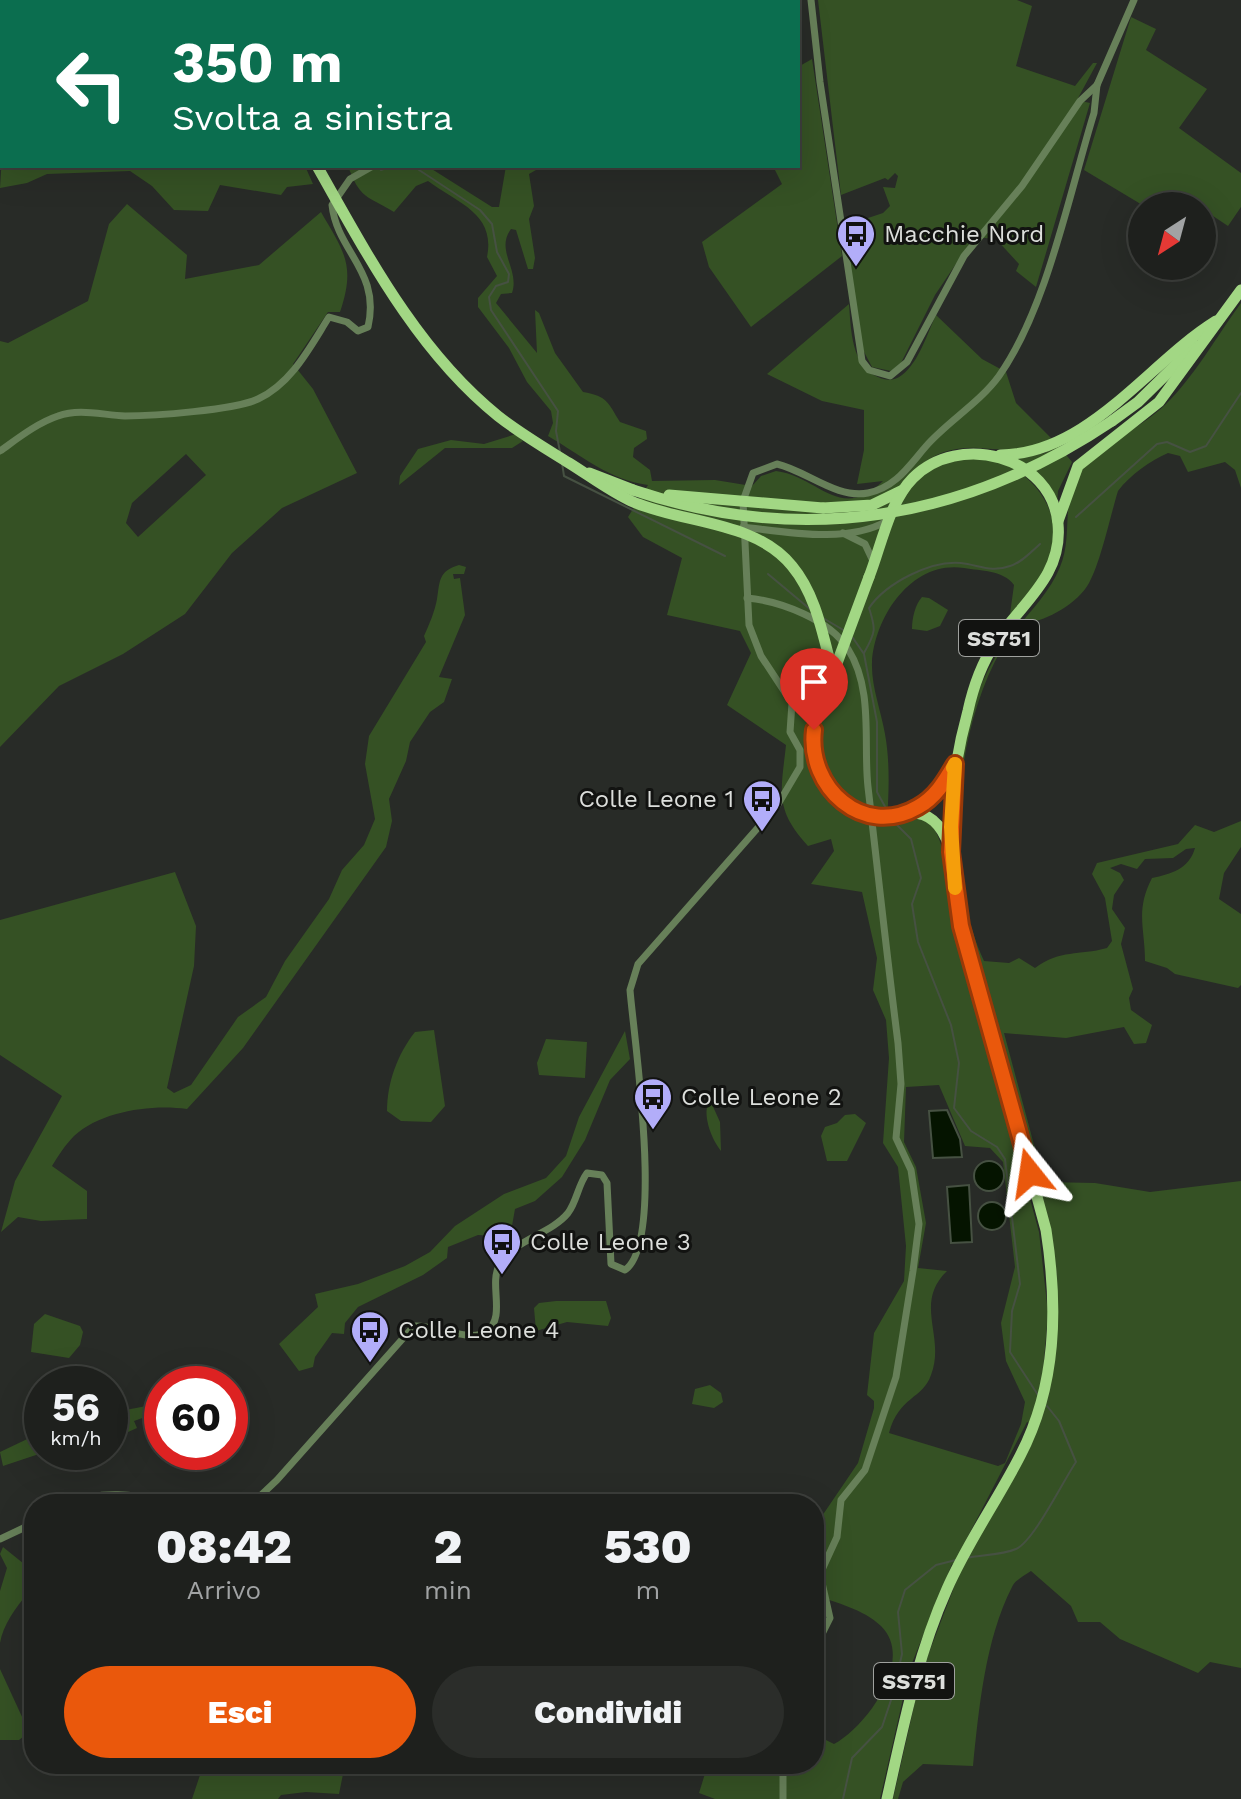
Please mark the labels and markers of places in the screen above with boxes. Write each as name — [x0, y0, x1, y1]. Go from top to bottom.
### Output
bus stop icon: Macchie Nord — [835, 213, 877, 268]
place label: Macchie Nord — [884, 220, 1044, 248]
pin — [780, 648, 848, 730]
bus stop icon: Colle Leone 1 — [741, 778, 783, 833]
place label: Colle Leone 1 — [578, 785, 734, 813]
bus stop icon: Colle Leone 2 — [632, 1076, 674, 1131]
place label: Colle Leone 2 — [681, 1083, 842, 1111]
bus stop icon: Colle Leone 3 — [481, 1221, 523, 1276]
place label: Colle Leone 3 — [530, 1228, 691, 1256]
bus stop icon: Colle Leone 4 — [349, 1309, 391, 1364]
place label: Colle Leone 4 — [398, 1316, 559, 1344]

